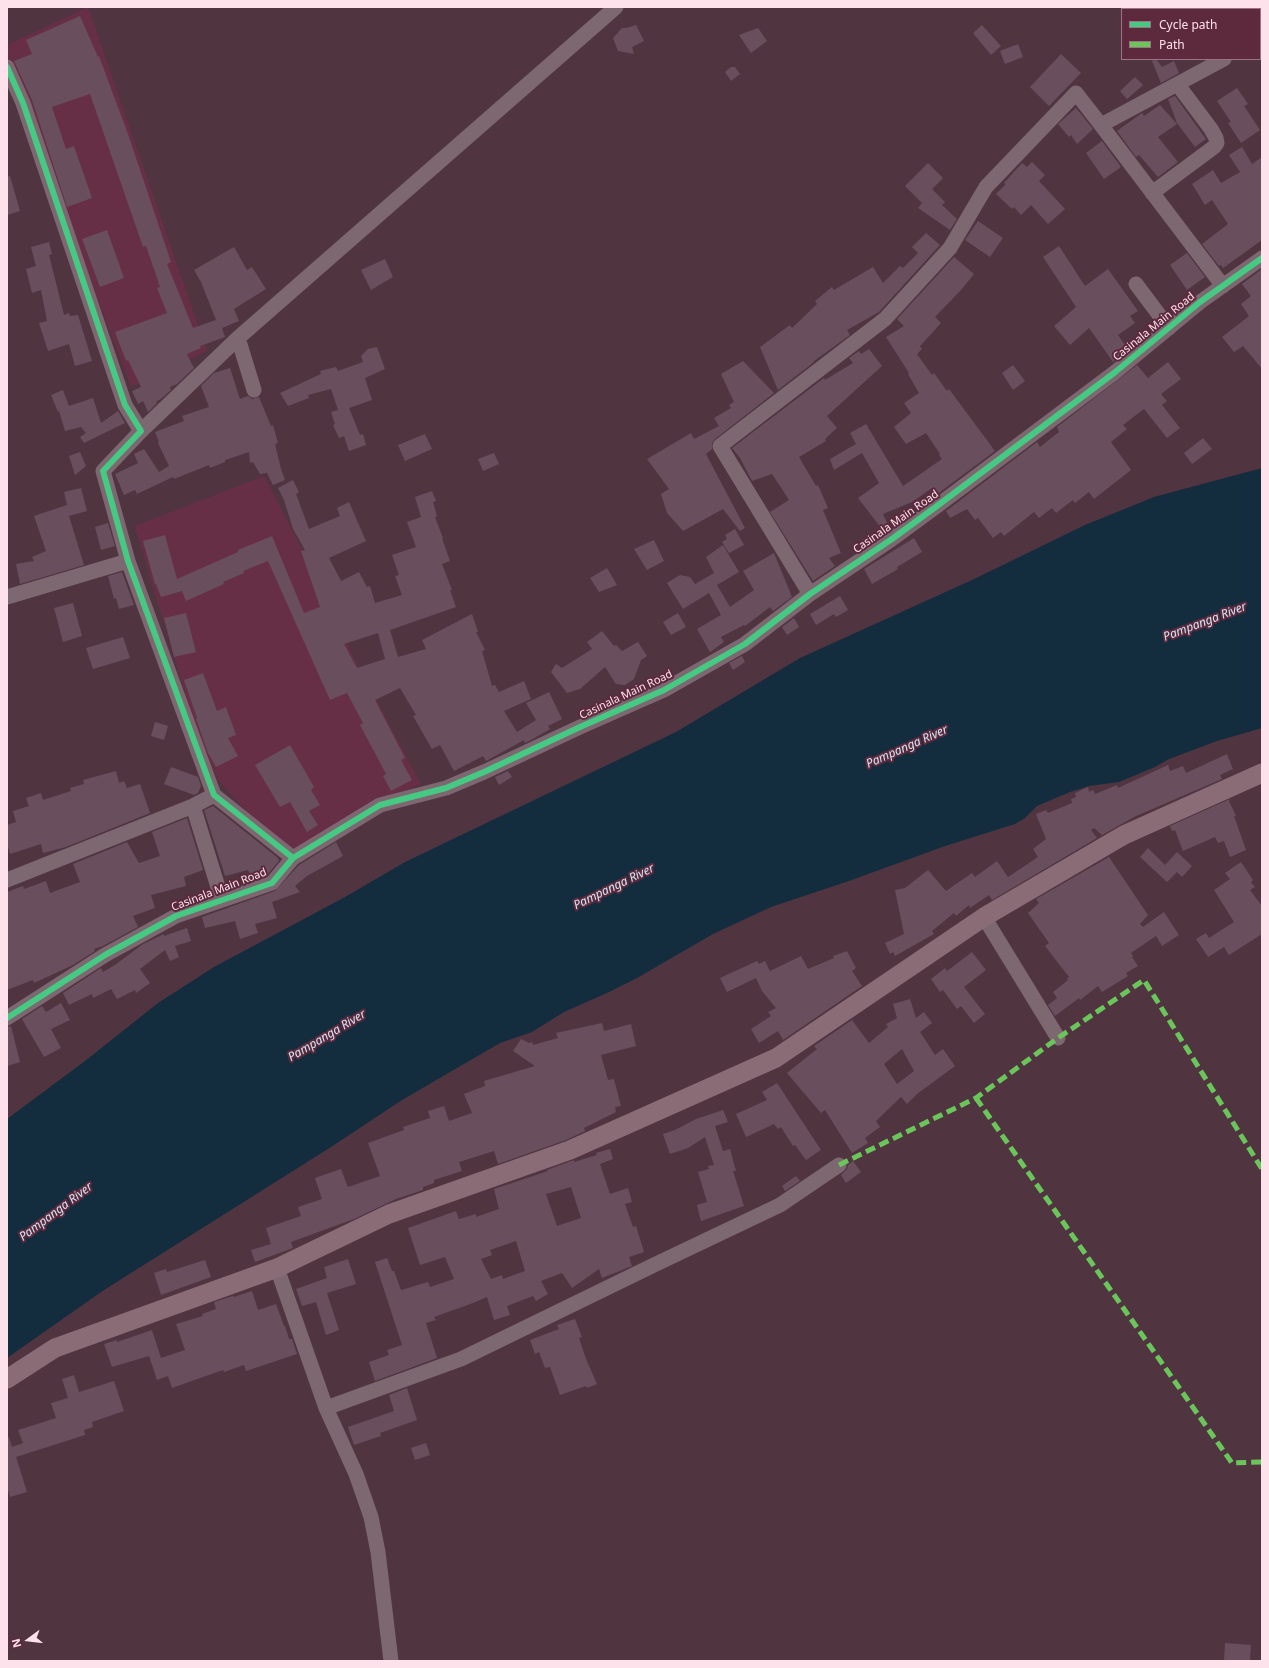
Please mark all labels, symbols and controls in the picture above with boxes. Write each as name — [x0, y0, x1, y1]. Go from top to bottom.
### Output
legend — [1121, 8, 1261, 60]
text: Cycle path — [1159, 16, 1217, 33]
text: Path — [1159, 36, 1185, 53]
street label: Casinala Main Road — [1111, 290, 1197, 364]
street label: Casinala Main Road — [851, 488, 941, 556]
water label: Pampanga River — [1161, 600, 1249, 644]
street label: Casinala Main Road — [577, 668, 675, 722]
water label: Pampanga River — [864, 723, 950, 771]
water label: Pampanga River — [571, 861, 657, 913]
street label: Casinala Main Road — [169, 866, 269, 914]
water label: Pampanga River — [286, 1007, 368, 1065]
water label: Pampanga River — [17, 1180, 95, 1244]
north arrow — [8, 1620, 48, 1660]
text: N — [8, 1637, 24, 1650]

